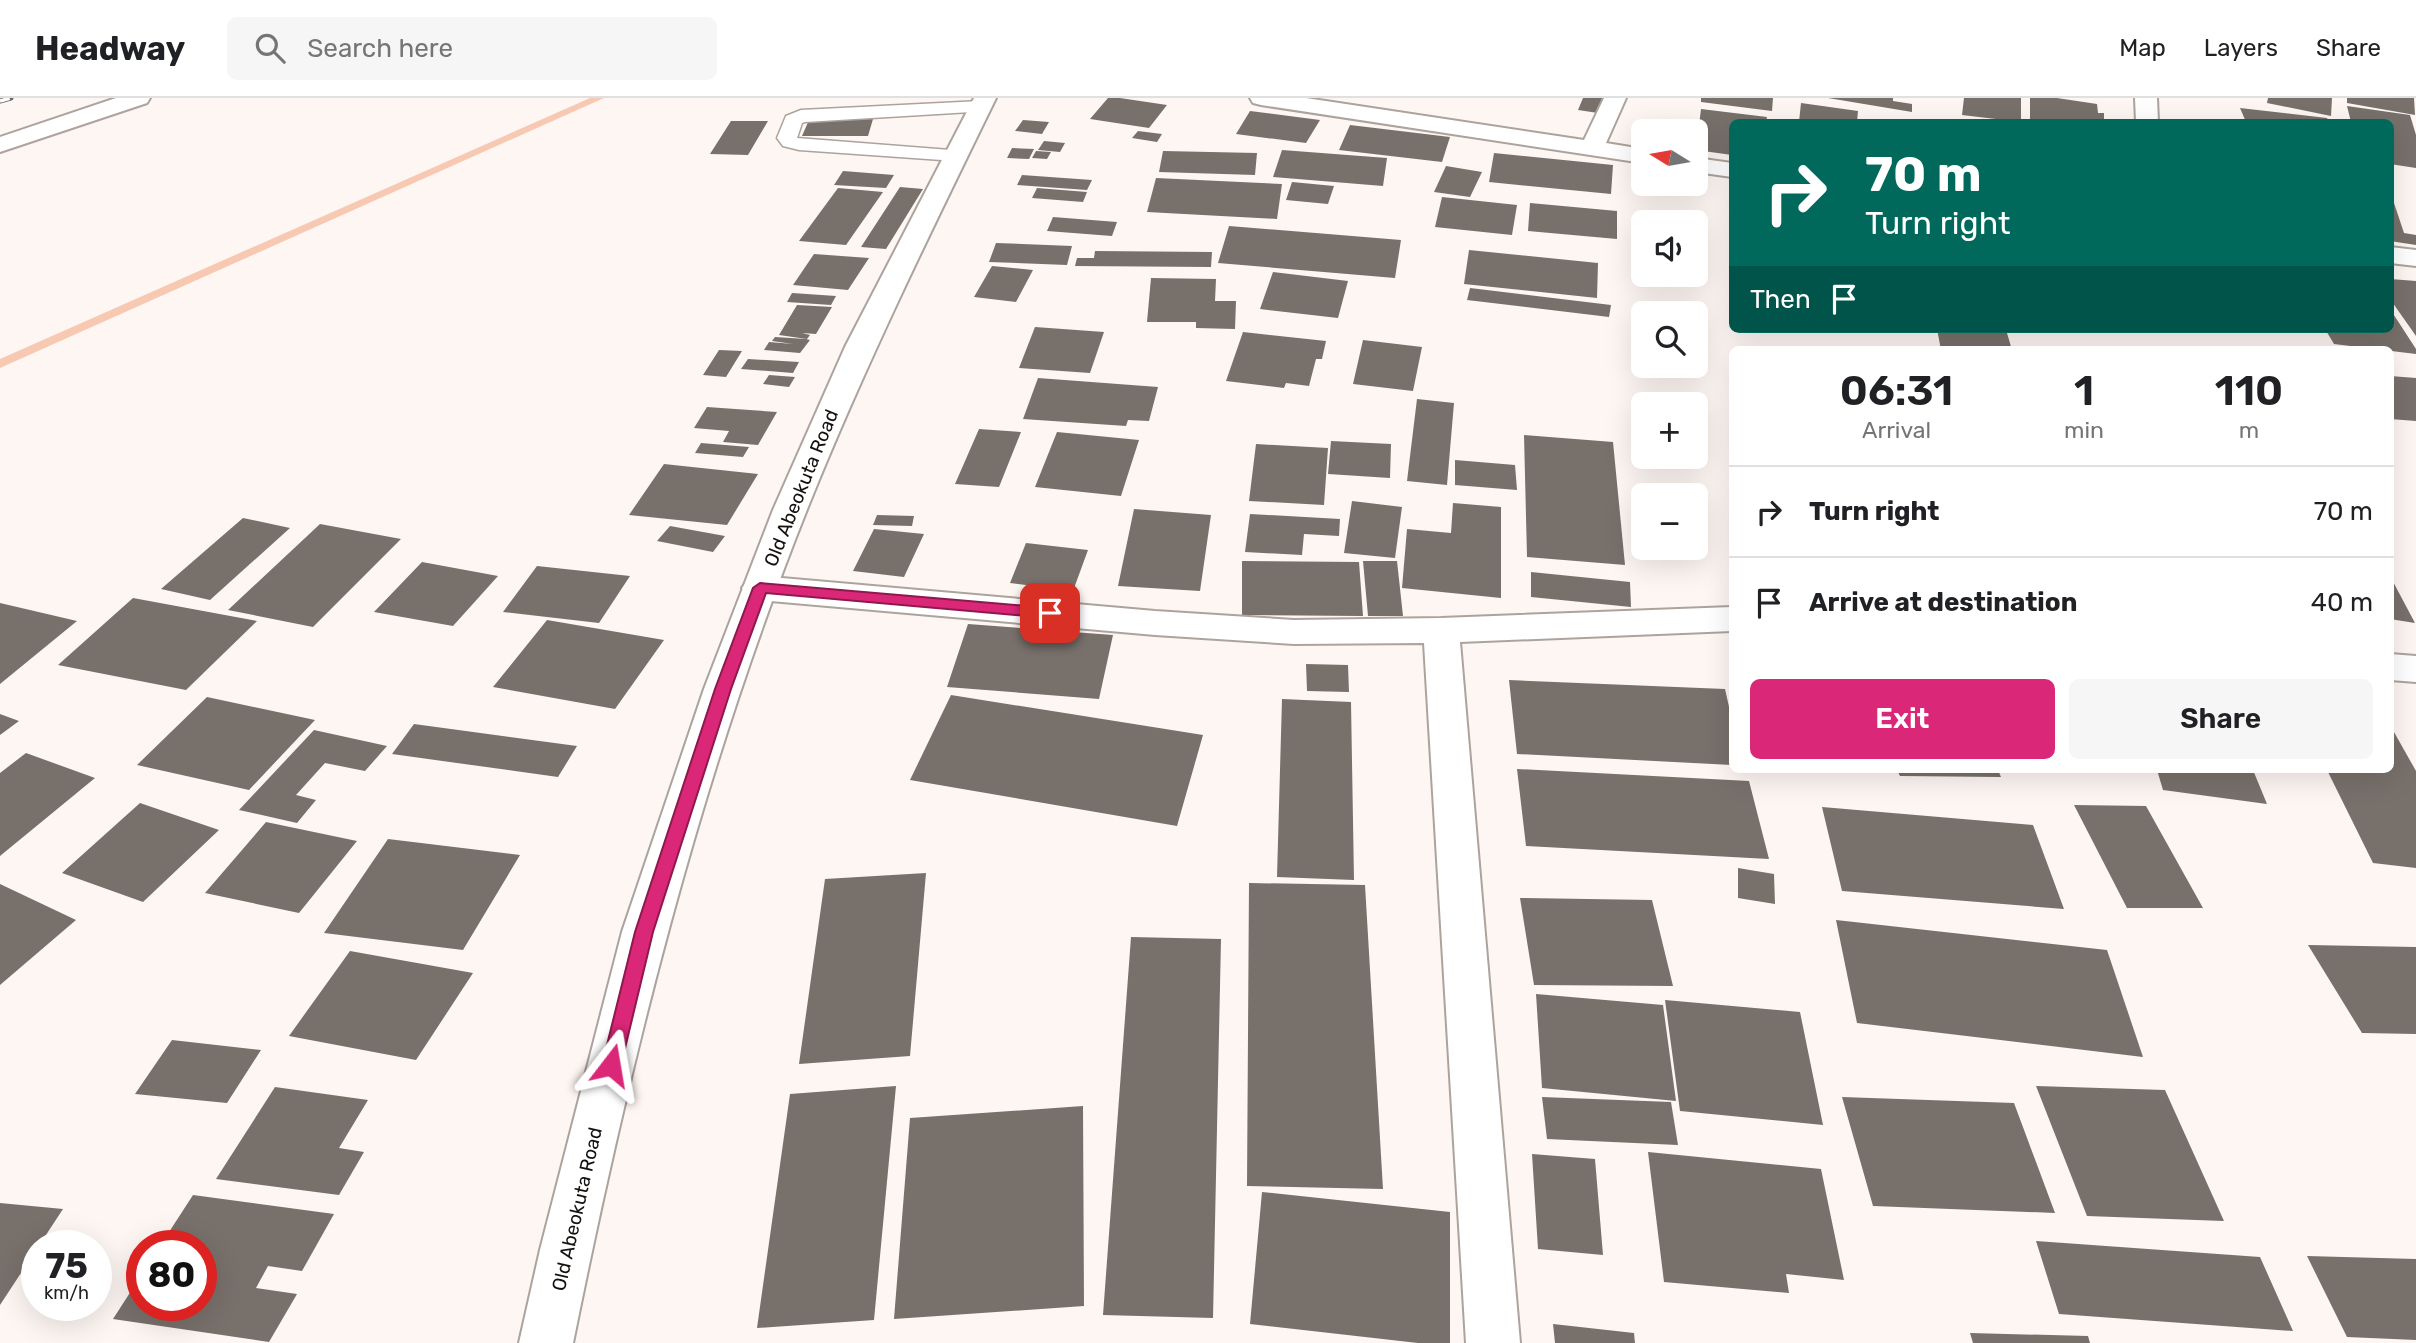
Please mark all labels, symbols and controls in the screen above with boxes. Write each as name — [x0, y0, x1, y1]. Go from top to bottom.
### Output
search box — [227, 17, 717, 80]
text: Headway — [35, 29, 185, 68]
icon: search — [251, 29, 289, 67]
text: Search here — [307, 33, 453, 64]
text: Map — [2119, 34, 2166, 62]
text: Layers — [2204, 34, 2278, 62]
text: Share — [2316, 34, 2381, 62]
north arrow — [1631, 119, 1708, 196]
map controls — [1631, 119, 1708, 560]
text: 70 m — [1865, 145, 1982, 203]
icon: right — [1750, 147, 1841, 238]
text: Turn right — [1865, 204, 2010, 242]
button: sound — [1631, 210, 1708, 287]
icon: arrive — [1825, 280, 1863, 318]
text: Then — [1750, 284, 1811, 315]
button: search — [1631, 301, 1708, 378]
text: 06:31 — [1840, 366, 1953, 416]
text: 1 — [2074, 366, 2094, 416]
text: 110 — [2215, 366, 2283, 416]
button: + — [1631, 392, 1708, 469]
street label: Old Abeokuta Road — [759, 406, 843, 570]
text: Arrival — [1862, 416, 1931, 444]
text: min — [2064, 416, 2104, 444]
text: m — [2239, 416, 2259, 444]
button: − — [1631, 483, 1708, 560]
icon: right — [1750, 493, 1788, 531]
text: Turn right — [1809, 496, 1939, 527]
text: 70 m — [2314, 496, 2373, 527]
pin — [1020, 583, 1080, 643]
icon: arrive — [1750, 584, 1788, 622]
text: Arrive at destination — [1809, 587, 2077, 618]
text: 40 m — [2311, 587, 2373, 618]
icon: arrive — [1031, 594, 1069, 632]
button: Exit — [1750, 679, 2055, 759]
button: Share — [2069, 679, 2373, 759]
position arrow — [574, 1028, 648, 1102]
street label: Old Abeokuta Road — [547, 1125, 607, 1293]
speed limit sign: 80 — [126, 1230, 217, 1321]
text: 75 — [45, 1245, 88, 1287]
text: km/h — [44, 1282, 89, 1304]

